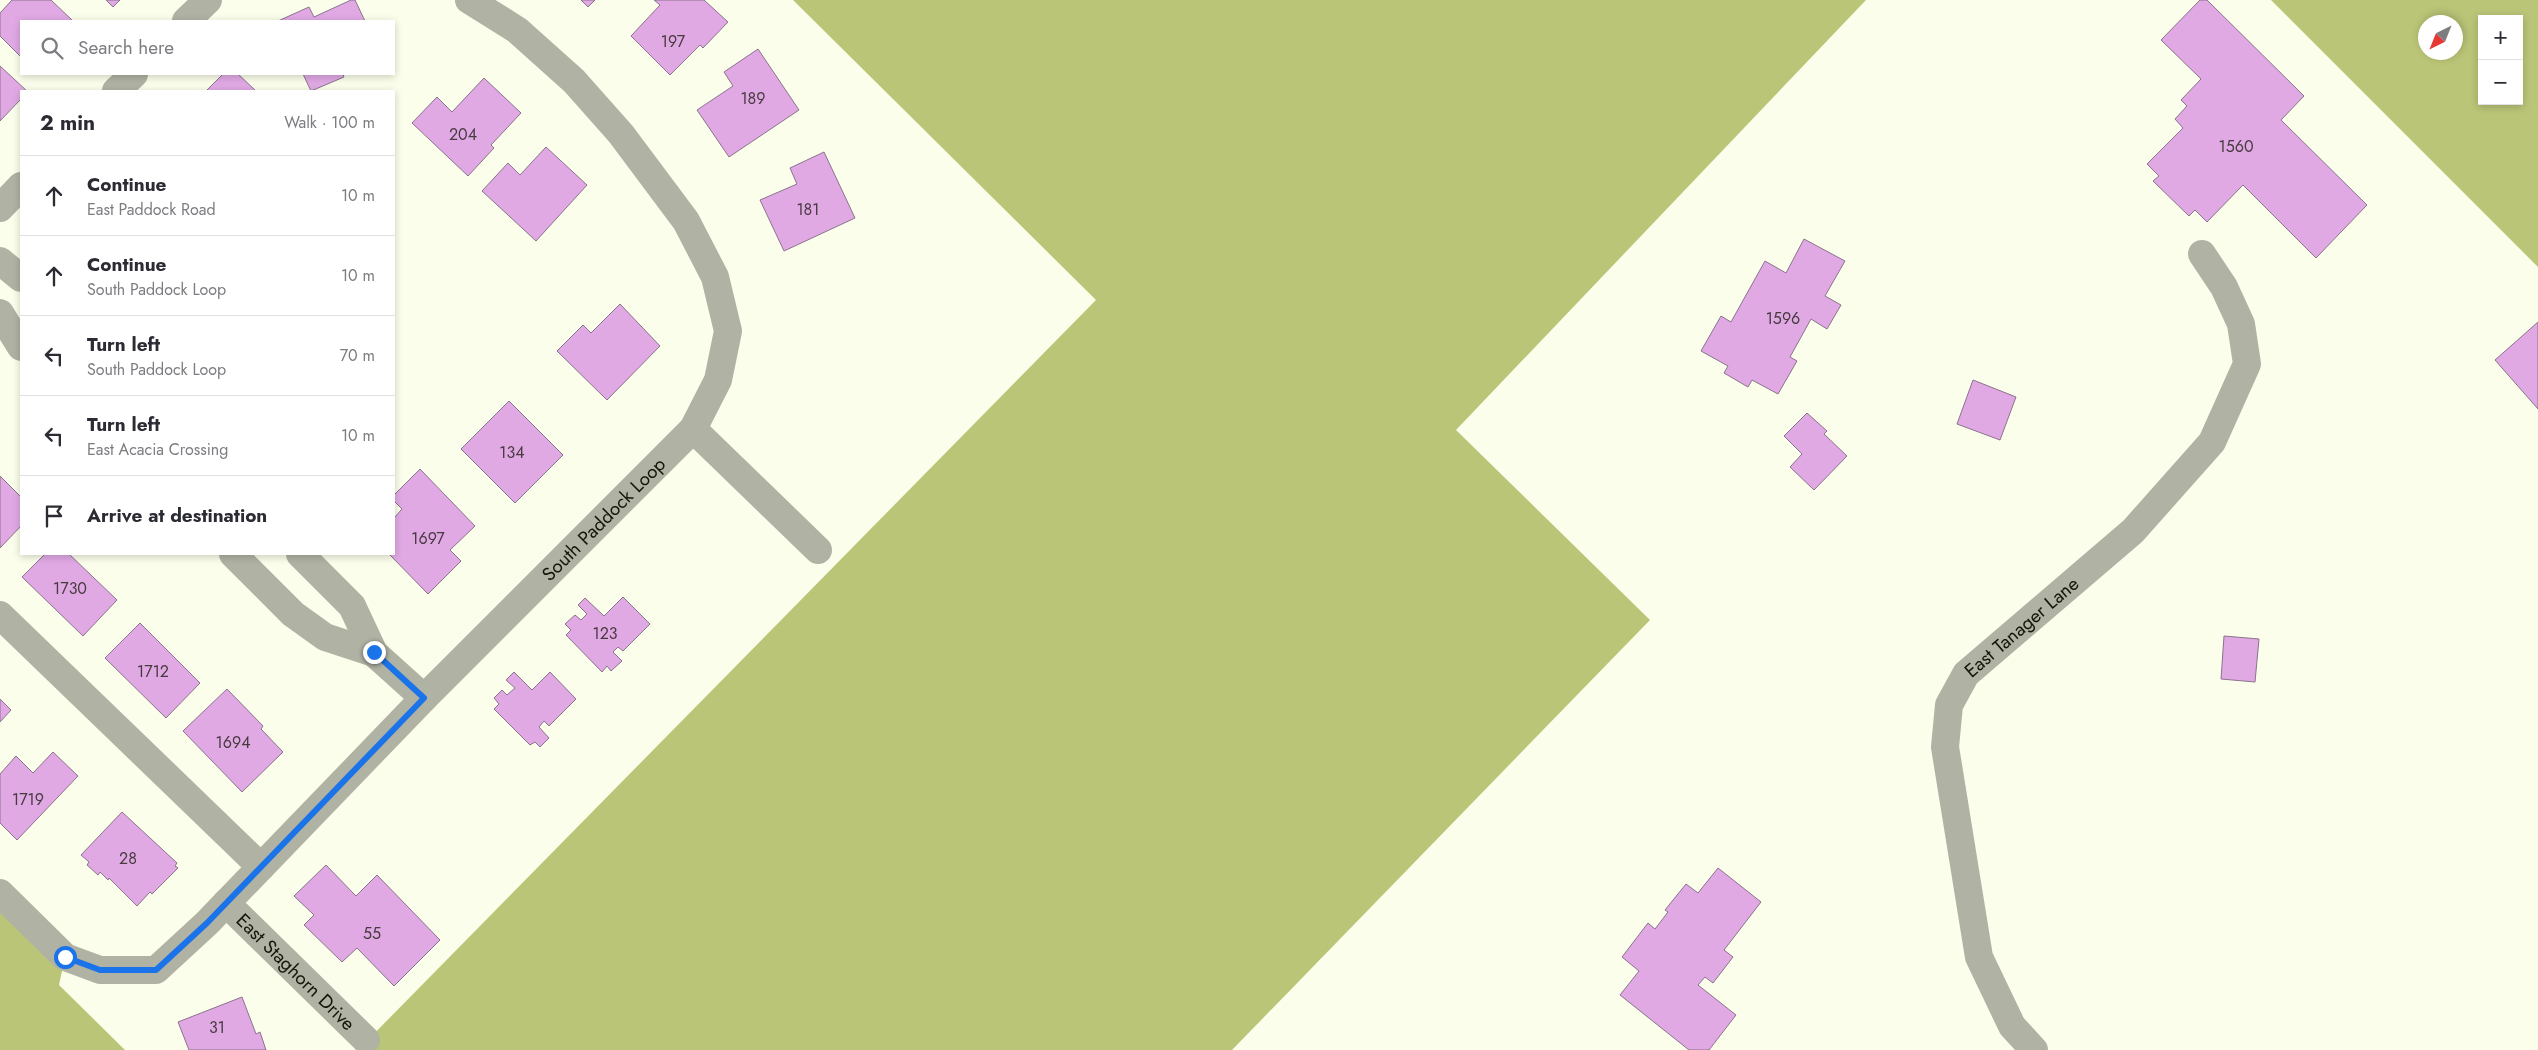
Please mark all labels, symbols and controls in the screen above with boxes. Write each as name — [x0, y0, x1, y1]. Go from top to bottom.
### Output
north arrow — [2418, 15, 2463, 60]
map controls — [2478, 15, 2523, 105]
button: + — [2478, 15, 2523, 60]
search box — [20, 20, 395, 75]
house number: 197 — [661, 30, 686, 53]
icon: search — [38, 34, 66, 62]
text: Search here — [78, 34, 174, 61]
button: − — [2478, 60, 2523, 105]
house number: 189 — [740, 87, 766, 110]
text: 2 min — [40, 108, 95, 138]
text: Walk · 100 m — [284, 111, 375, 134]
house number: 204 — [449, 123, 477, 146]
house number: 1560 — [2218, 135, 2254, 158]
text: Continue — [87, 171, 166, 198]
icon: ahead — [40, 182, 68, 210]
text: 10 m — [341, 184, 375, 207]
text: East Paddock Road — [87, 198, 216, 221]
house number: 181 — [796, 198, 820, 221]
text: Continue — [87, 251, 166, 278]
icon: ahead — [40, 262, 68, 290]
text: 10 m — [341, 264, 375, 287]
text: South Paddock Loop — [87, 278, 226, 301]
house number: 1596 — [1766, 307, 1800, 330]
text: Turn left — [87, 331, 160, 358]
icon: left — [40, 342, 68, 370]
text: 70 m — [340, 344, 375, 367]
text: South Paddock Loop — [87, 358, 226, 381]
text: Turn left — [87, 411, 160, 438]
icon: left — [40, 422, 68, 450]
text: 10 m — [341, 424, 375, 447]
text: East Acacia Crossing — [87, 438, 228, 461]
house number: 134 — [499, 441, 525, 464]
street label: South Paddock Loop — [536, 451, 672, 587]
icon: arrive — [40, 502, 68, 530]
text: Arrive at destination — [87, 502, 267, 529]
house number: 1697 — [411, 527, 445, 550]
street label: East Tanager Lane — [1958, 570, 2085, 684]
house number: 1730 — [53, 577, 87, 600]
house number: 123 — [592, 622, 618, 645]
route end — [363, 641, 386, 664]
house number: 1712 — [137, 660, 169, 683]
house number: 1694 — [216, 731, 250, 754]
house number: 1719 — [12, 788, 44, 811]
house number: 28 — [119, 847, 137, 870]
street label: East Staghorn Drive — [230, 907, 362, 1037]
house number: 55 — [363, 922, 381, 945]
route start — [54, 946, 77, 969]
house number: 31 — [209, 1016, 225, 1039]

